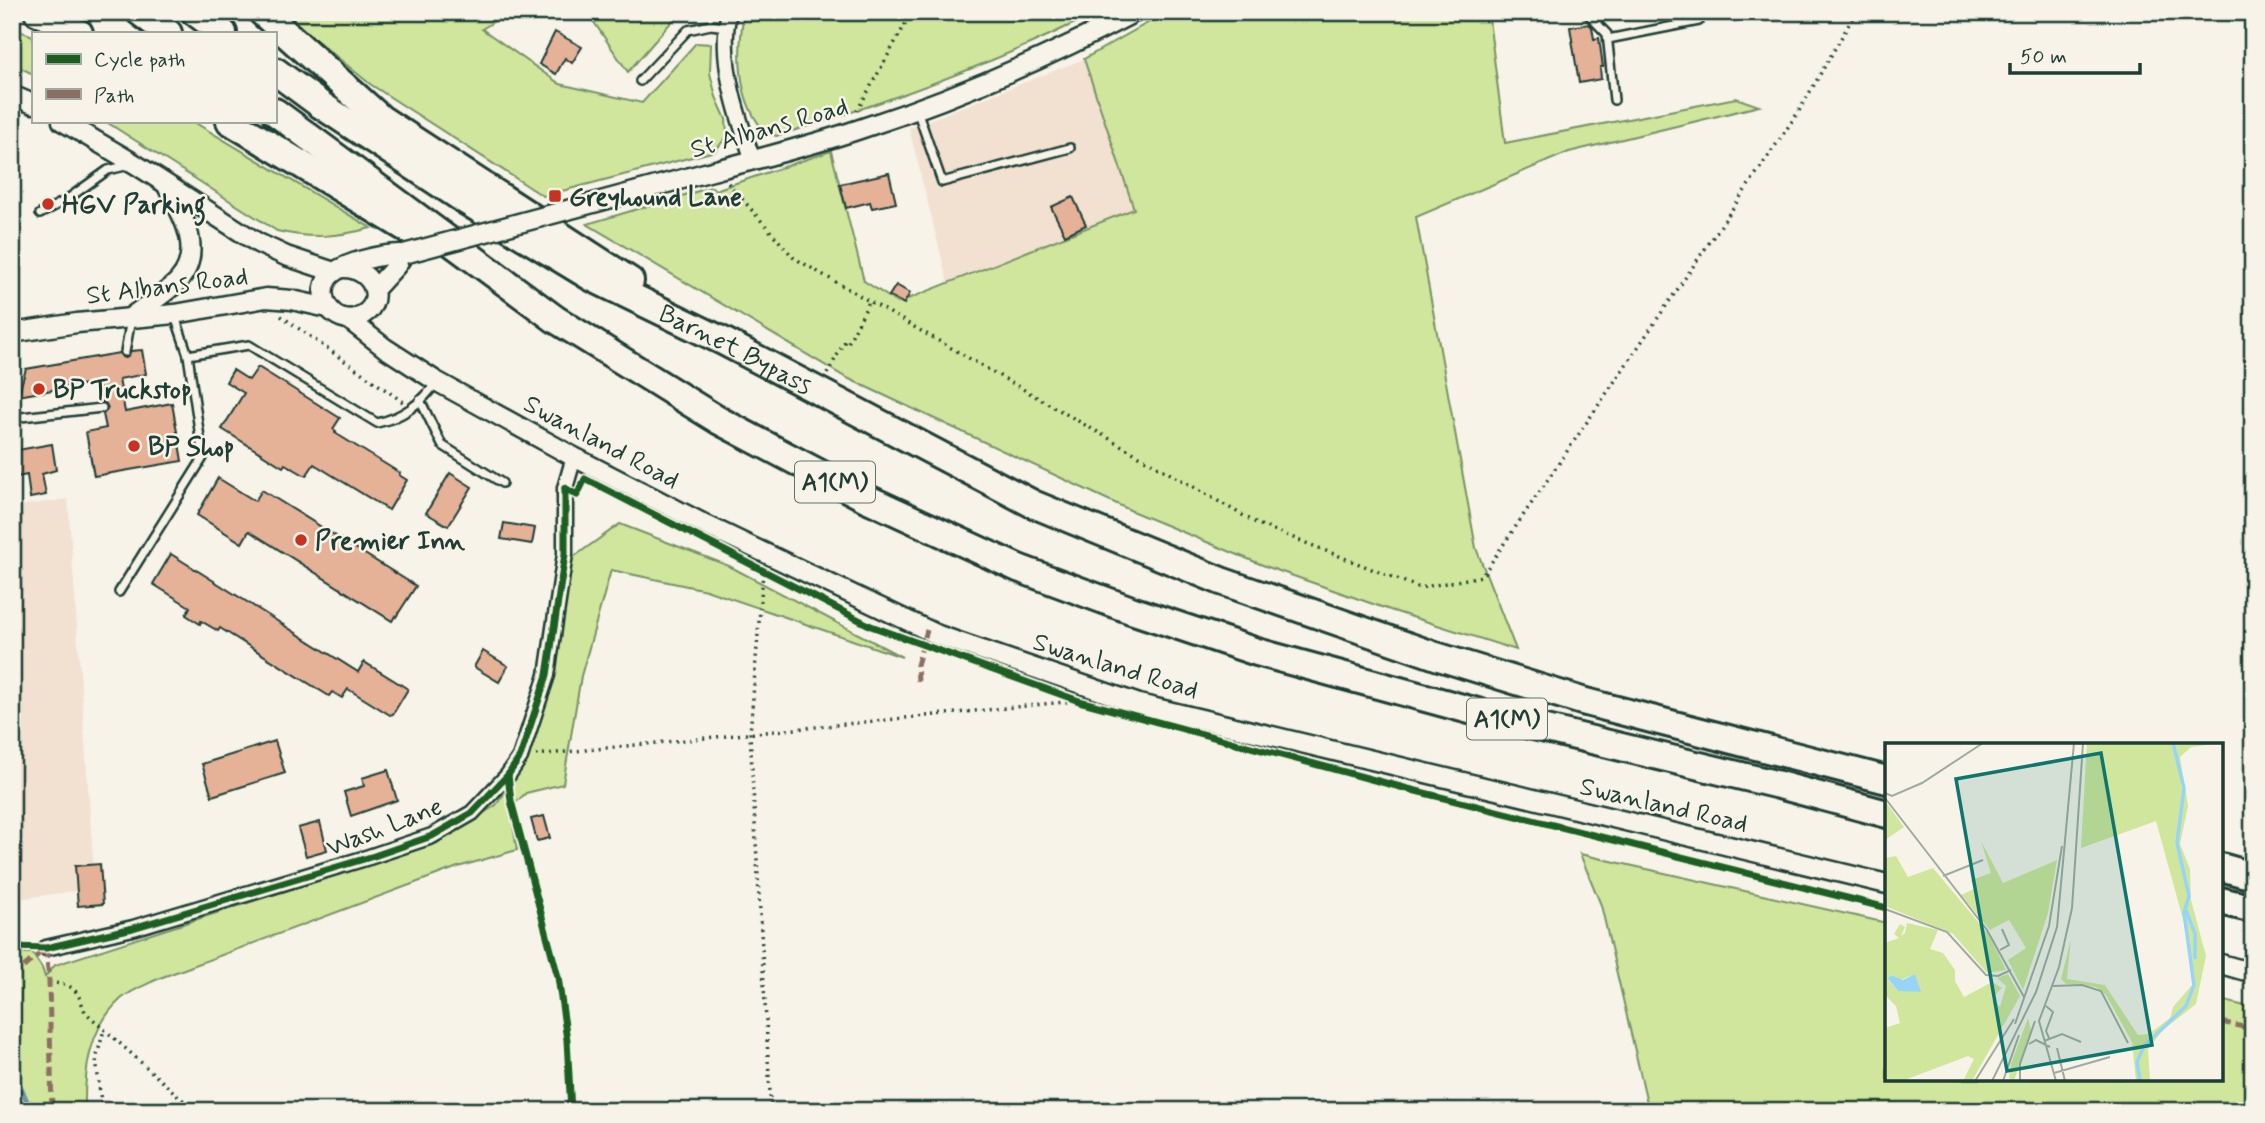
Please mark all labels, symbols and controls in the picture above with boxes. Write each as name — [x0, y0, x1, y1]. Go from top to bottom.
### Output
legend — [32, 32, 276, 122]
scale bar — [2010, 32, 2139, 76]
text: 50 m — [2020, 43, 2067, 71]
text: Cycle path — [94, 46, 185, 74]
text: Path — [94, 82, 134, 110]
street label: St Albans Road — [687, 90, 852, 168]
place label: Greyhound Lane — [569, 181, 742, 215]
marker: Greyhound Lane — [547, 188, 563, 204]
place label: HGV Parking — [62, 189, 206, 226]
marker: HGV Parking — [40, 196, 56, 212]
street label: St Albans Road — [84, 260, 250, 314]
street label: Barnet Bypass — [653, 297, 818, 404]
place label: BP Truckstop — [53, 374, 191, 408]
marker: BP Truckstop — [31, 381, 47, 397]
street label: Swanland Road — [517, 388, 685, 498]
place label: BP Shop — [148, 431, 234, 465]
marker: BP Shop — [126, 438, 142, 454]
road number: A1(M) — [795, 462, 875, 503]
place label: Premier Inn — [315, 525, 466, 559]
marker: Premier Inn — [293, 532, 309, 548]
street label: Swanland Road — [1029, 626, 1202, 708]
road number: A1(M) — [1467, 698, 1547, 740]
inset map — [1885, 743, 2223, 1081]
street label: Swanland Road — [1576, 770, 1751, 842]
street label: Wash Lane — [322, 790, 448, 866]

